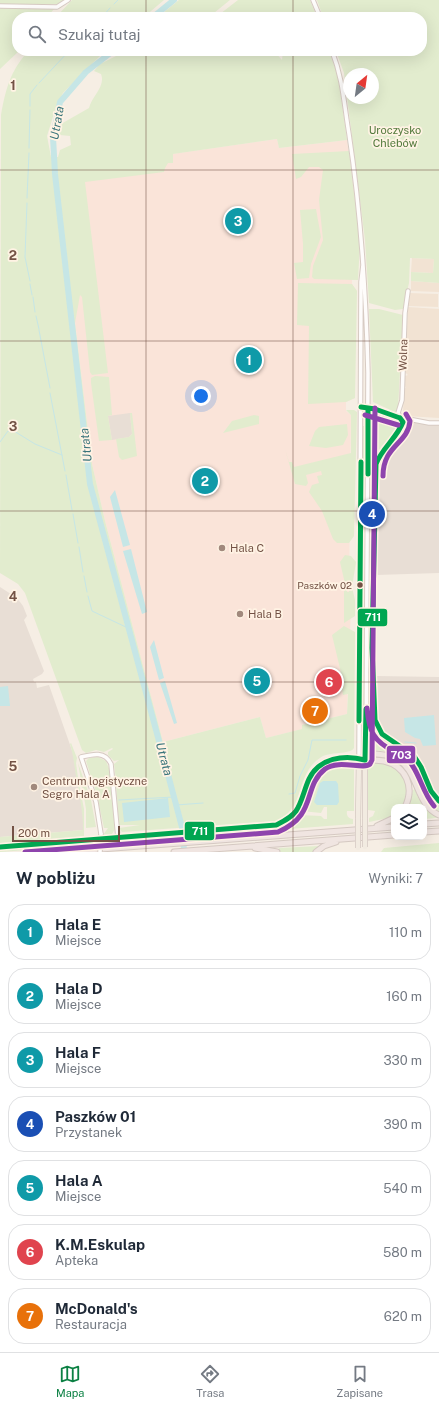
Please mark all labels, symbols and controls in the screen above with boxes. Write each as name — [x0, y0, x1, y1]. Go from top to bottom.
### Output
search box — [12, 12, 427, 56]
icon: search — [26, 23, 48, 45]
text: Szukaj tutaj — [58, 26, 141, 43]
north arrow — [343, 68, 379, 104]
text: 1 — [10, 78, 16, 93]
water label: Utrata — [47, 105, 67, 141]
park label: Uroczysko Chlebów — [369, 124, 421, 149]
pin: 3 — [225, 206, 251, 236]
text: 2 — [9, 248, 17, 263]
street label: Wolna — [396, 339, 410, 371]
pin: 1 — [236, 345, 262, 375]
your location — [191, 386, 211, 406]
text: 3 — [9, 419, 18, 434]
water label: Utrata — [77, 427, 95, 463]
pin: 2 — [192, 466, 218, 496]
pin: 4 — [359, 499, 385, 529]
place label: Hala C — [230, 542, 264, 554]
marker: Hala C — [217, 543, 227, 553]
place label: Paszków 02 — [297, 579, 352, 591]
marker: Paszków 02 — [355, 580, 365, 590]
text: 4 — [9, 589, 18, 604]
place label: Hala B — [248, 608, 282, 620]
line badge: 711 — [357, 608, 388, 627]
marker: Hala B — [235, 609, 245, 619]
text: 711 — [365, 611, 381, 623]
pin: 5 — [244, 666, 270, 696]
pin: 6 — [316, 667, 342, 697]
pin: 7 — [302, 696, 328, 726]
water label: Utrata — [153, 741, 175, 777]
line badge: 703 — [386, 745, 416, 764]
text: 703 — [390, 749, 412, 761]
text: 5 — [9, 759, 18, 774]
place label: Centrum logistyczne Segro Hala A — [42, 775, 147, 800]
marker: Centrum logistyczne Segro Hala A — [29, 782, 39, 792]
map controls — [391, 804, 427, 840]
button: layers — [391, 804, 427, 840]
line badge: 711 — [184, 821, 215, 841]
scale bar — [12, 824, 120, 843]
text: 711 — [192, 825, 208, 837]
text: 200 m — [18, 827, 50, 839]
text: W pobliżu — [16, 868, 95, 888]
text: Wyniki: 7 — [369, 871, 423, 886]
text: Hala E — [55, 916, 101, 933]
text: 1 — [27, 925, 33, 940]
text: 110 m — [389, 925, 422, 940]
text: Miejsce — [55, 933, 101, 948]
text: Hala D — [55, 980, 103, 997]
text: 2 — [26, 989, 34, 1004]
text: 160 m — [386, 989, 422, 1004]
text: Miejsce — [55, 997, 101, 1012]
text: Hala F — [55, 1044, 101, 1061]
text: 3 — [26, 1053, 34, 1068]
text: 330 m — [383, 1053, 422, 1068]
text: Miejsce — [55, 1061, 101, 1076]
text: Paszków 01 — [55, 1108, 136, 1125]
text: 4 — [26, 1117, 34, 1132]
text: 390 m — [384, 1117, 422, 1132]
text: Przystanek — [55, 1125, 122, 1140]
text: Hala A — [55, 1172, 103, 1189]
text: 5 — [26, 1181, 34, 1196]
text: 540 m — [383, 1181, 422, 1196]
text: Miejsce — [55, 1189, 101, 1204]
text: K.M.Eskulap — [55, 1236, 145, 1253]
text: 6 — [26, 1245, 34, 1260]
text: 580 m — [383, 1245, 422, 1260]
text: Apteka — [55, 1253, 98, 1268]
text: McDonald's — [55, 1300, 138, 1317]
text: 7 — [26, 1309, 34, 1324]
text: 620 m — [384, 1309, 422, 1324]
text: Restauracja — [55, 1317, 127, 1332]
tab: Mapa — [56, 1363, 84, 1399]
tab: Trasa — [196, 1363, 224, 1399]
tab: Zapisane — [336, 1363, 383, 1399]

